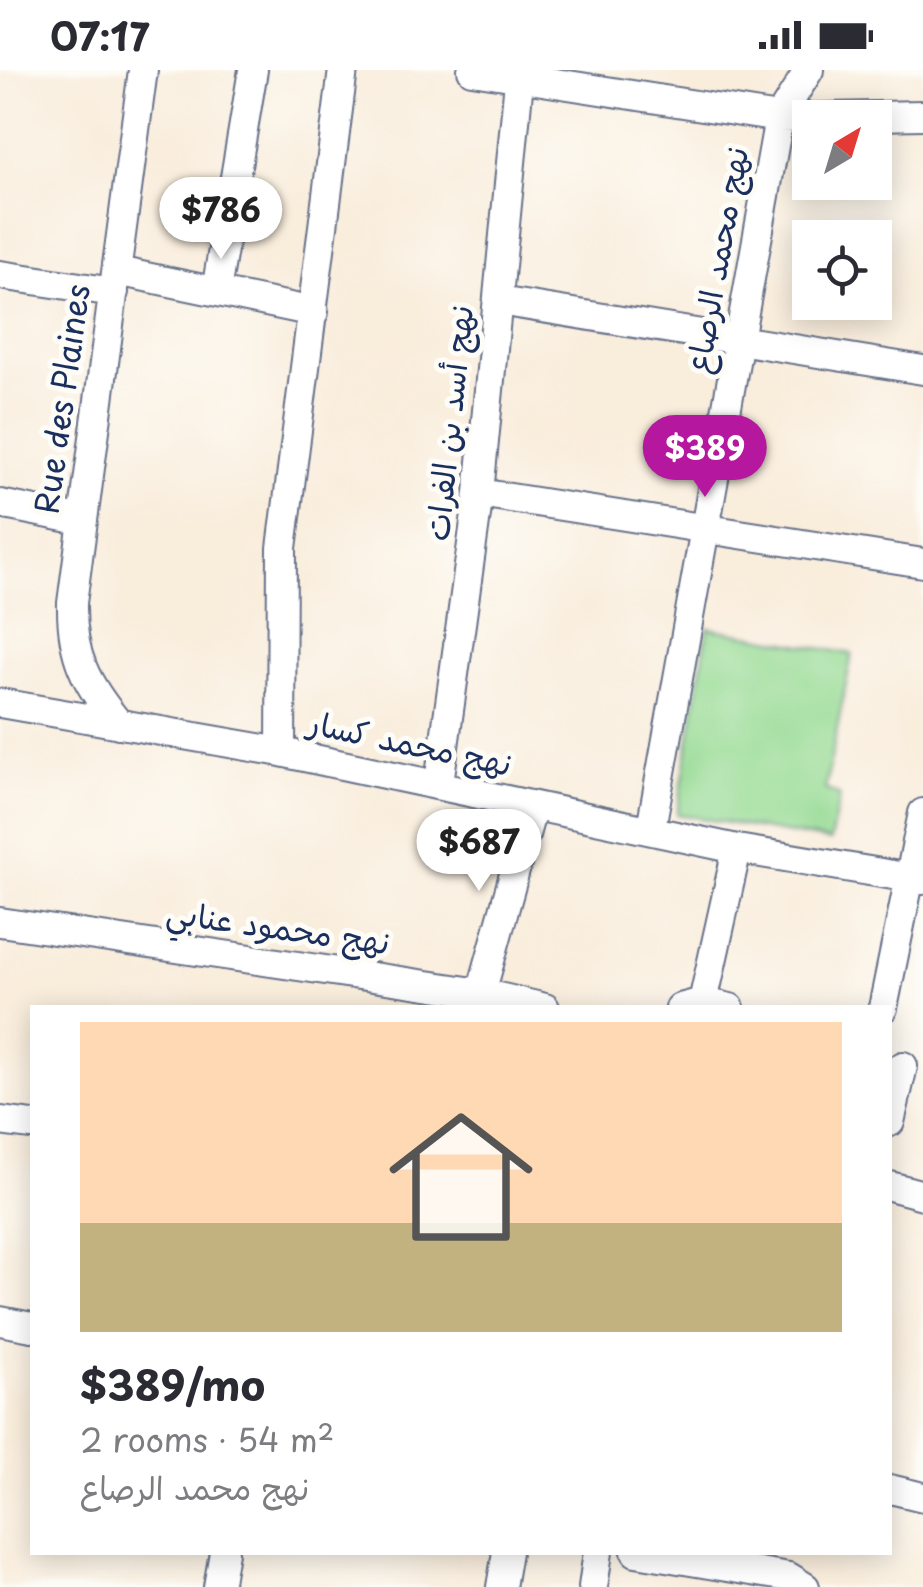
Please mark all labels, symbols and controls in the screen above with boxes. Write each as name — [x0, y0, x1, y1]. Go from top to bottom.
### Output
text: 07:17 — [50, 7, 149, 64]
north arrow — [792, 100, 892, 200]
map controls — [792, 100, 892, 320]
street label: نهج محمد الرصاع — [672, 143, 761, 377]
pin: $786 — [162, 177, 280, 262]
text: $786 — [181, 185, 261, 233]
button: locate — [792, 220, 892, 320]
street label: Rue des Plaines — [21, 281, 101, 517]
street label: نهج أسد بن الفرات — [412, 303, 484, 543]
pin: $389 — [646, 415, 764, 500]
text: $389 — [665, 423, 745, 471]
street label: نهج محمد كسار — [301, 696, 517, 787]
pin: $687 — [420, 809, 538, 894]
text: $687 — [438, 817, 520, 865]
street label: نهج محمود عنابي — [163, 887, 393, 971]
icon: home — [371, 1087, 551, 1267]
text: $389/mo — [80, 1352, 265, 1415]
text: 2 rooms · 54 m² — [80, 1415, 334, 1463]
text: نهج محمد الرصاع — [80, 1463, 309, 1511]

